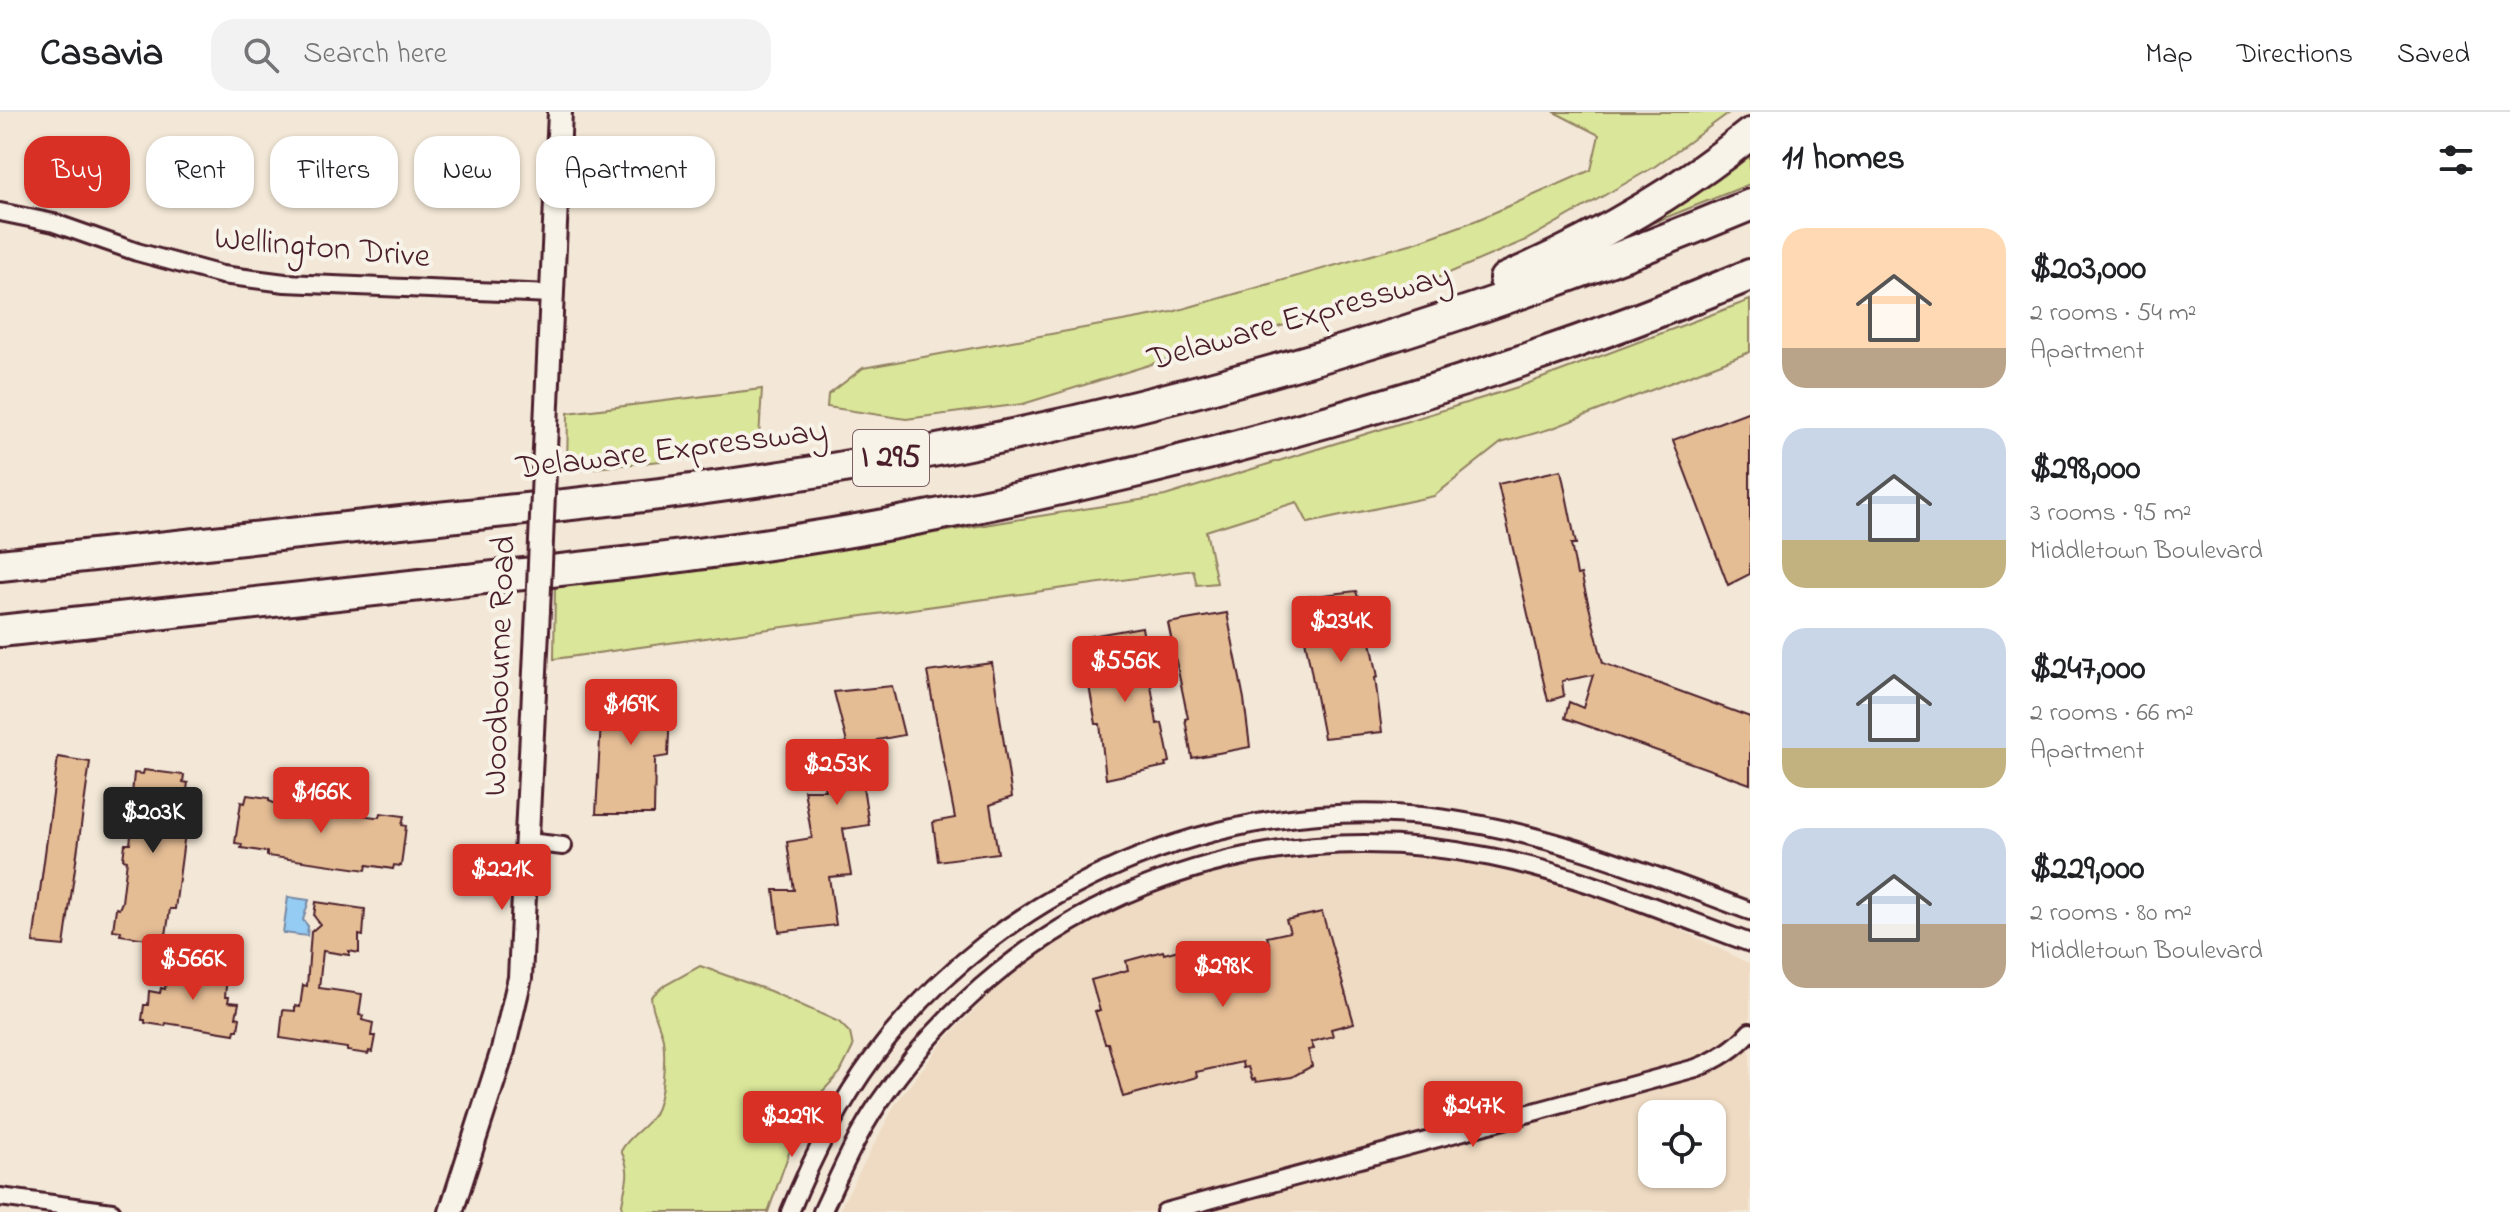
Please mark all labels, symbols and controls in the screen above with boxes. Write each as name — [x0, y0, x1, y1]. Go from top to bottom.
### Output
search box — [211, 19, 771, 91]
text: Casavia — [40, 27, 163, 83]
icon: search — [239, 33, 283, 77]
text: Search here — [303, 33, 447, 77]
text: Map — [2145, 35, 2193, 76]
text: Directions — [2237, 35, 2353, 76]
text: Saved — [2397, 35, 2470, 76]
text: 11 homes — [1782, 135, 1905, 185]
chip: Buy — [24, 136, 130, 208]
chip: Rent — [146, 136, 254, 208]
chip: Filters — [270, 136, 398, 208]
chip: New — [414, 136, 520, 208]
chip: Apartment — [536, 136, 715, 208]
icon: filters — [2434, 138, 2478, 182]
street label: Wellington Drive — [212, 215, 433, 283]
text: $203,000 — [2030, 245, 2146, 295]
street label: Delaware Expressway — [1141, 252, 1458, 387]
icon: home — [1846, 260, 1942, 356]
text: 2 rooms · 54 m² — [2030, 295, 2196, 333]
text: Apartment — [2030, 333, 2144, 371]
street label: Delaware Expressway — [512, 407, 831, 495]
road number: I 295 — [853, 430, 929, 486]
text: $298,000 — [2030, 445, 2140, 495]
icon: home — [1846, 460, 1942, 556]
text: 3 rooms · 95 m² — [2030, 495, 2191, 533]
text: Middletown Boulevard — [2030, 533, 2263, 571]
street label: Woodbourne Road — [471, 535, 531, 797]
pin: $234K — [1285, 596, 1397, 664]
text: $234K — [1310, 603, 1372, 641]
pin: $556K — [1069, 636, 1181, 704]
text: $556K — [1090, 643, 1160, 681]
text: $247,000 — [2030, 645, 2145, 695]
icon: home — [1846, 660, 1942, 756]
pin: $169K — [575, 679, 687, 747]
text: $169K — [603, 686, 659, 724]
text: 2 rooms · 66 m² — [2030, 695, 2194, 733]
text: Apartment — [2030, 733, 2144, 771]
pin: $253K — [781, 739, 893, 807]
text: $253K — [804, 746, 870, 784]
pin: $166K — [265, 767, 377, 835]
text: $166K — [291, 774, 351, 812]
pin: $203K — [97, 787, 209, 855]
text: $203K — [121, 794, 185, 832]
pin: $221K — [446, 844, 558, 912]
text: $229,000 — [2030, 845, 2145, 895]
text: $221K — [471, 851, 533, 889]
icon: home — [1846, 860, 1942, 956]
text: 2 rooms · 80 m² — [2030, 895, 2192, 933]
text: Middletown Boulevard — [2030, 933, 2263, 971]
pin: $566K — [137, 934, 249, 1002]
text: $566K — [160, 941, 226, 979]
pin: $298K — [1167, 941, 1279, 1009]
text: $298K — [1194, 948, 1252, 986]
pin: $247K — [1417, 1081, 1529, 1149]
text: $247K — [1442, 1088, 1504, 1126]
pin: $229K — [736, 1091, 848, 1159]
text: $229K — [761, 1098, 823, 1136]
map controls — [1638, 1100, 1726, 1188]
button: locate — [1638, 1100, 1726, 1188]

